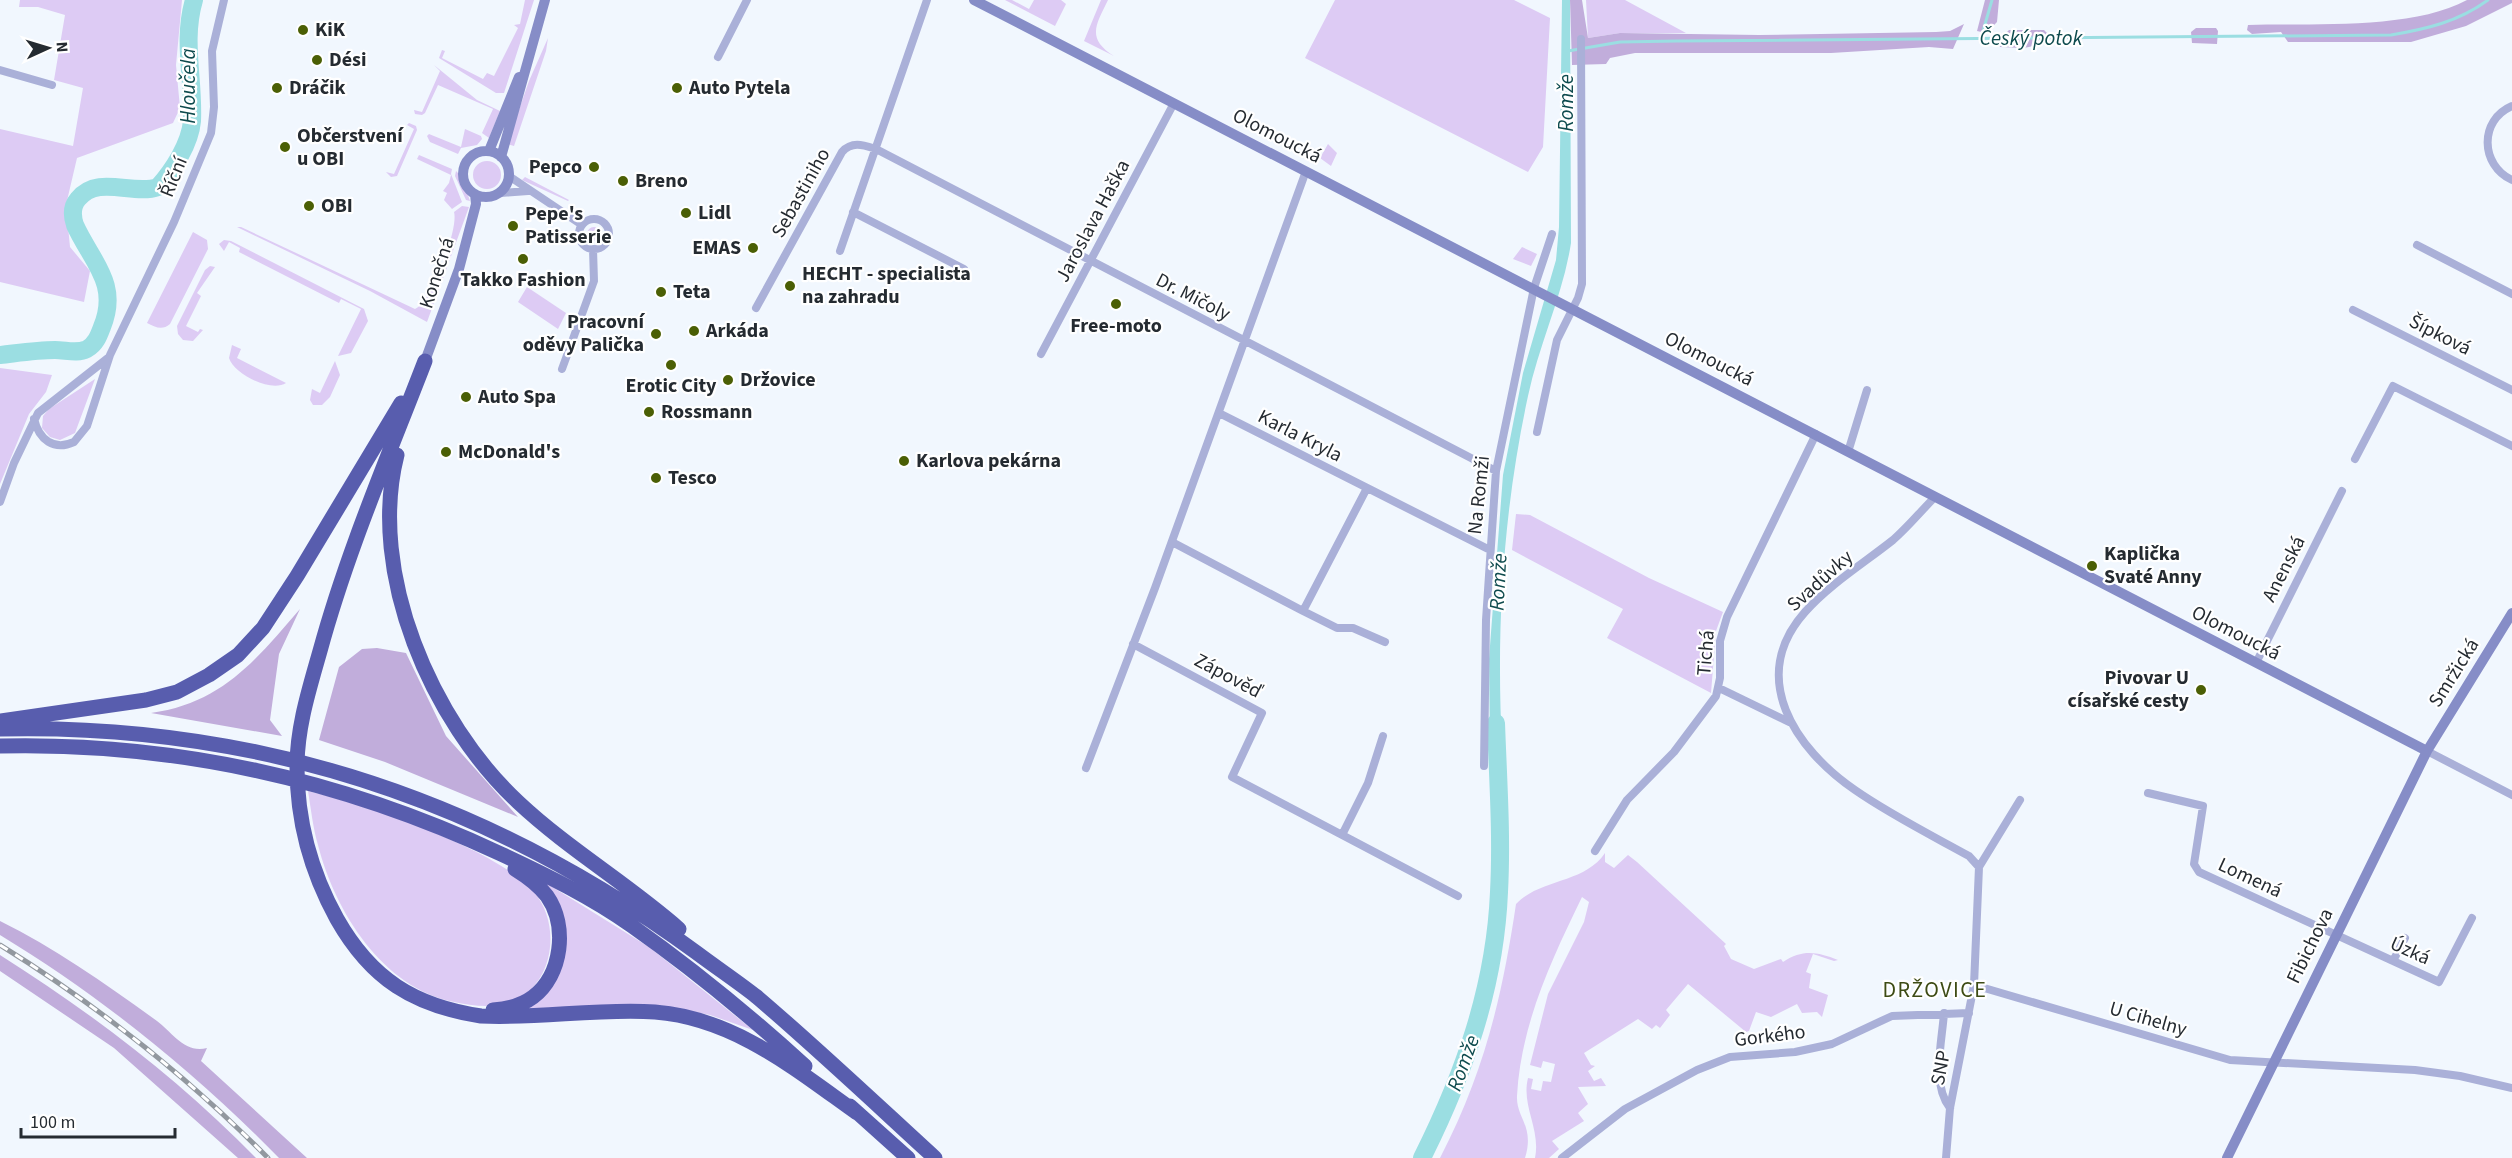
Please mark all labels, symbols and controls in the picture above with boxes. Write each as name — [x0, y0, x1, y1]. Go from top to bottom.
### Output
place label: KiK — [315, 16, 346, 44]
north arrow — [18, 18, 78, 78]
marker: KiK — [296, 23, 310, 37]
water label: Český potok — [1979, 23, 2084, 53]
text: N — [51, 41, 73, 53]
place label: Dési — [329, 46, 366, 74]
water label: Hloučela — [173, 48, 203, 124]
marker: Dési — [310, 53, 324, 67]
place label: Dráčik — [289, 74, 345, 102]
place label: Auto Pytela — [688, 74, 790, 102]
water label: Romže — [1551, 74, 1581, 132]
marker: Dráčik — [270, 81, 284, 95]
marker: Auto Pytela — [670, 81, 684, 95]
street label: Olomoucká — [1228, 102, 1326, 170]
place label: Občerstvení u OBI — [297, 122, 404, 173]
marker: Občerstvení u OBI — [278, 140, 292, 154]
street label: Sebastiniho — [765, 143, 837, 243]
street label: Říční — [153, 152, 195, 201]
place label: Pepco — [529, 153, 582, 181]
street label: Jaroslava Haška — [1049, 155, 1137, 287]
marker: Pepco — [587, 160, 601, 174]
place label: Breno — [635, 167, 688, 195]
marker: Breno — [616, 174, 630, 188]
place label: OBI — [321, 192, 353, 220]
marker: OBI — [302, 199, 316, 213]
place label: Lidl — [698, 199, 731, 227]
place label: Pepe's Patisserie — [525, 200, 612, 251]
marker: Lidl — [679, 206, 693, 220]
marker: Pepe's Patisserie — [506, 219, 520, 233]
street label: Konečná — [412, 234, 462, 312]
place label: EMAS — [692, 234, 741, 262]
marker: EMAS — [746, 241, 760, 255]
marker: Takko Fashion — [516, 252, 530, 266]
place label: HECHT - specialista na zahradu — [802, 260, 971, 311]
place label: Takko Fashion — [460, 266, 586, 294]
street label: Dr. Mičoly — [1151, 266, 1236, 328]
place label: Teta — [673, 278, 711, 306]
marker: HECHT - specialista na zahradu — [783, 279, 797, 293]
marker: Teta — [654, 285, 668, 299]
marker: Free-moto — [1109, 297, 1123, 311]
place label: Pracovní oděvy Palička — [523, 308, 645, 359]
street label: Šípková — [2404, 308, 2476, 362]
place label: Free-moto — [1070, 312, 1162, 340]
place label: Arkáda — [705, 317, 769, 345]
marker: Arkáda — [687, 324, 701, 338]
street label: Olomoucká — [1660, 325, 1758, 393]
marker: Pracovní oděvy Palička — [649, 327, 663, 341]
marker: Erotic City — [664, 358, 678, 372]
place label: Držovice — [740, 366, 816, 394]
place label: Erotic City — [625, 372, 717, 400]
marker: Držovice — [721, 373, 735, 387]
place label: Auto Spa — [477, 383, 556, 411]
marker: Auto Spa — [459, 390, 473, 404]
place label: Rossmann — [661, 398, 752, 426]
street label: Karla Kryla — [1253, 403, 1347, 469]
marker: Rossmann — [642, 405, 656, 419]
place label: McDonald's — [458, 438, 560, 466]
marker: McDonald's — [439, 445, 453, 459]
place label: Karlova pekárna — [916, 447, 1061, 475]
marker: Karlova pekárna — [897, 454, 911, 468]
street label: Na Romži — [1461, 454, 1497, 536]
place label: Tesco — [668, 464, 717, 492]
marker: Tesco — [649, 471, 663, 485]
street label: Anenská — [2255, 531, 2313, 607]
place label: Kaplička Svaté Anny — [2104, 540, 2202, 591]
street label: Svadůvky — [1781, 543, 1860, 618]
water label: Romže — [1482, 553, 1514, 611]
marker: Kaplička Svaté Anny — [2085, 559, 2099, 573]
street label: Olomoucká — [2187, 599, 2285, 667]
street label: Tichá — [1690, 629, 1722, 677]
street label: Smržická — [2422, 633, 2486, 713]
street label: Zápověď — [1189, 646, 1267, 706]
place label: Pivovar U císařské cesty — [2068, 664, 2190, 715]
marker: Pivovar U císařské cesty — [2194, 683, 2208, 697]
street label: Lomená — [2213, 851, 2287, 905]
street label: Fibichova — [2280, 904, 2340, 988]
street label: Úzká — [2385, 930, 2435, 972]
district label: DRŽOVICE — [1883, 974, 1987, 1006]
street label: U Cihelny — [2106, 995, 2191, 1044]
street label: Gorkého — [1733, 1018, 1807, 1054]
water label: Romže — [1439, 1031, 1487, 1095]
street label: SNP — [1924, 1048, 1958, 1088]
scale bar — [21, 1101, 176, 1139]
text: 100 m — [30, 1110, 75, 1135]

